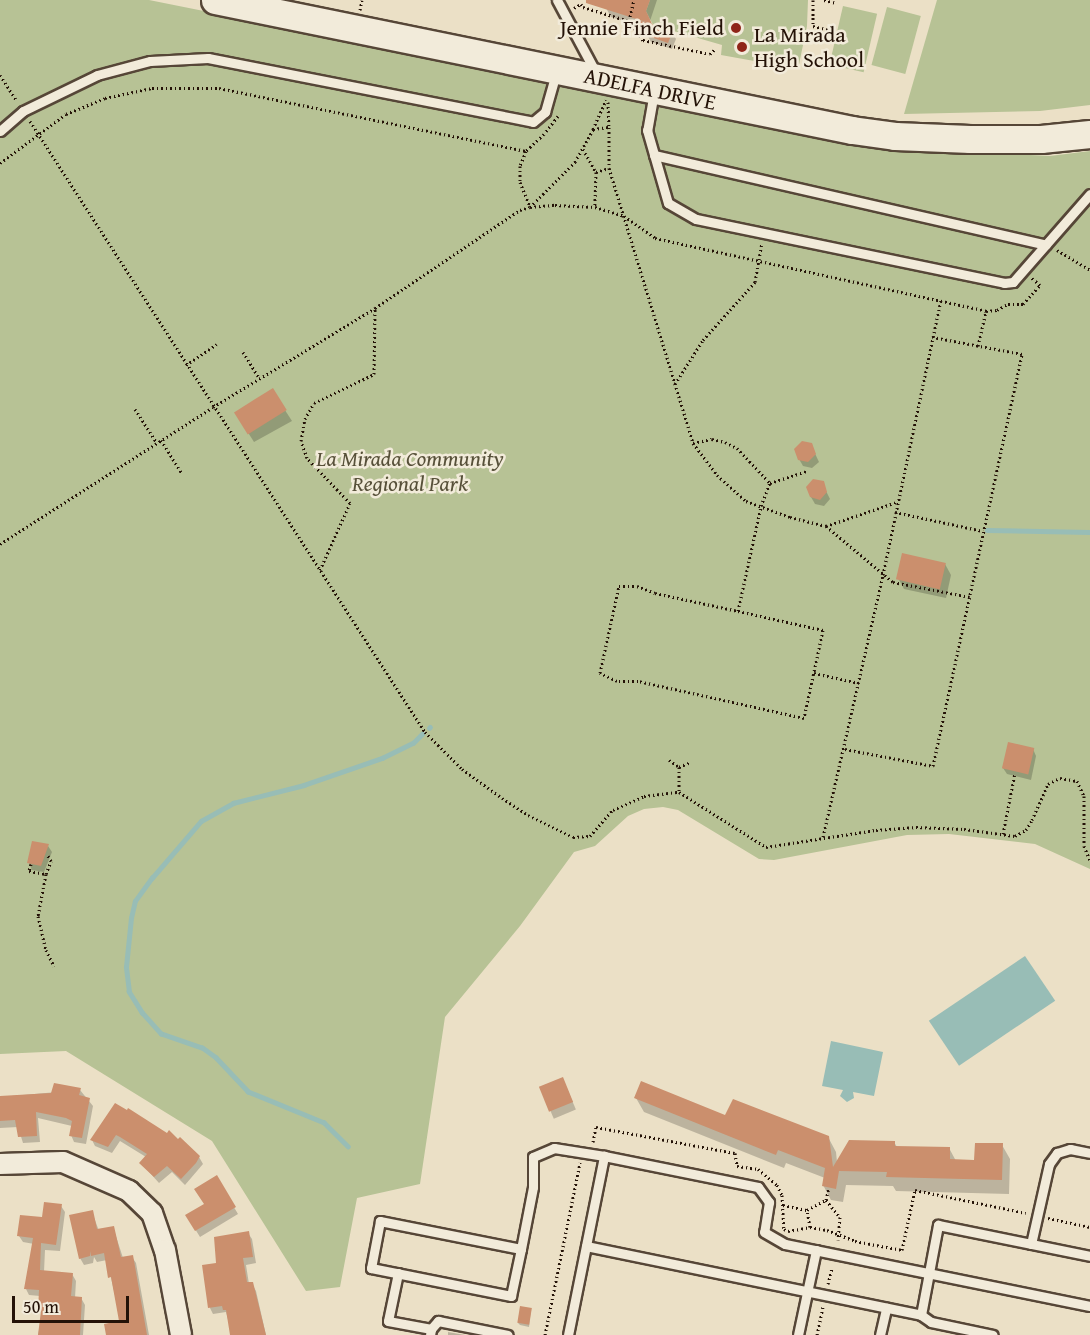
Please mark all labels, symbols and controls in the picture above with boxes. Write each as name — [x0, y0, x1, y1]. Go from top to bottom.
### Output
place label: Jennie Finch Field — [560, 15, 724, 41]
marker: Jennie Finch Field — [729, 21, 743, 35]
place label: La Mirada High School — [754, 21, 864, 72]
marker: La Mirada High School — [735, 40, 749, 54]
street label: ADELFA DRIVE — [582, 62, 718, 116]
park label: La Mirada Community Regional Park — [316, 445, 504, 496]
scale bar — [15, 1284, 132, 1322]
text: 50 m — [23, 1293, 59, 1320]

